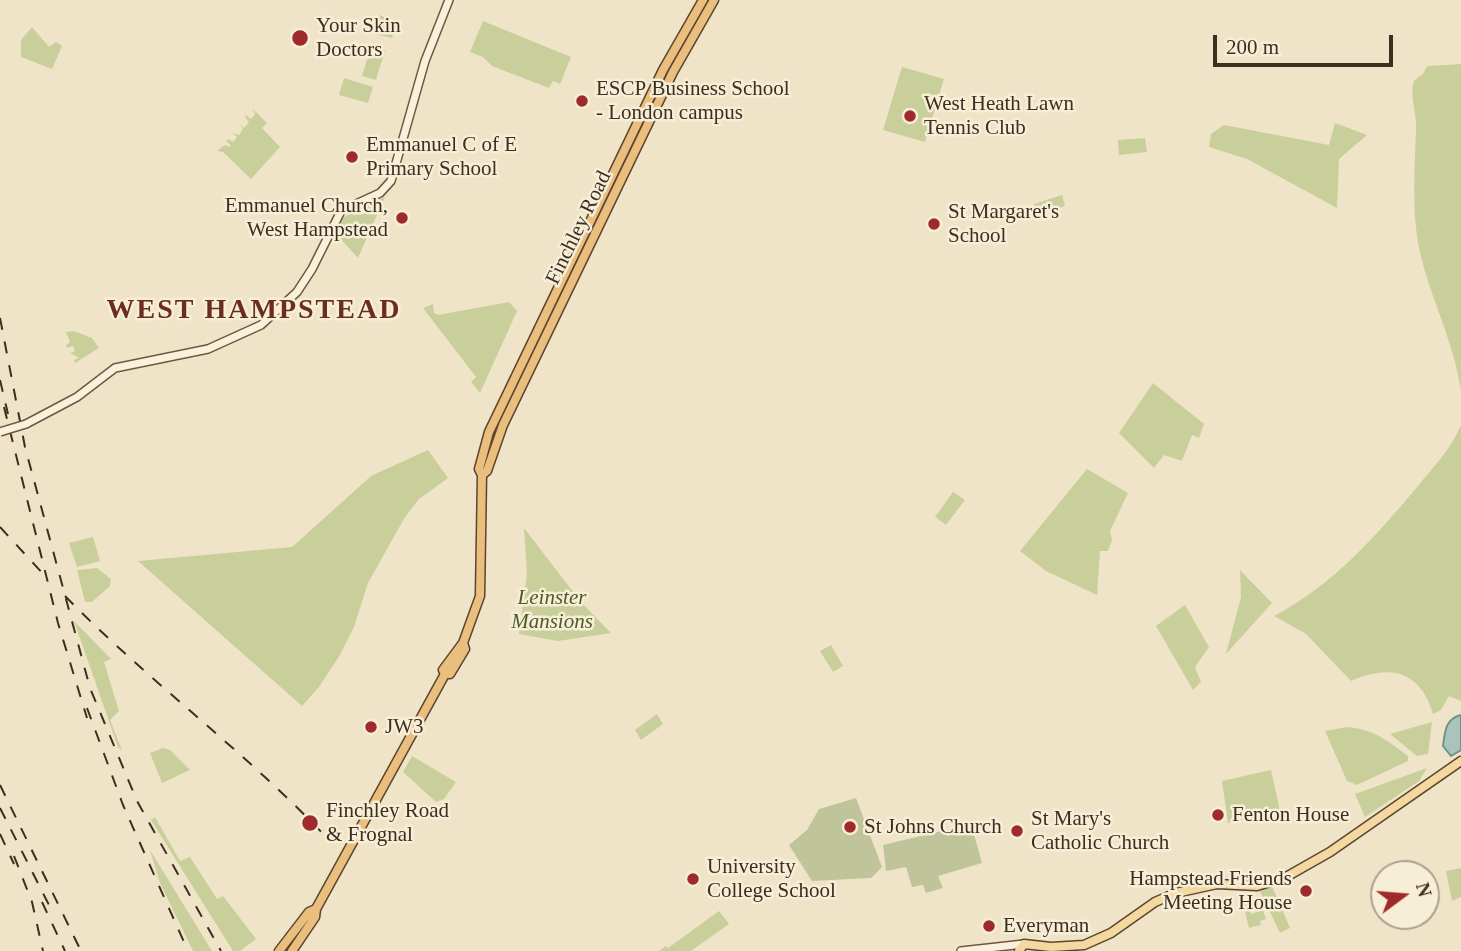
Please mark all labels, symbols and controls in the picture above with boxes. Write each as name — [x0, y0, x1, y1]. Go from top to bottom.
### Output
place label: Your Skin Doctors — [316, 13, 401, 63]
scale bar — [1216, 21, 1396, 65]
marker: Your Skin Doctors — [290, 28, 310, 48]
text: 200 m — [1226, 35, 1279, 59]
place label: ESCP Business School - London campus — [596, 76, 790, 126]
place label: West Heath Lawn Tennis Club — [924, 91, 1074, 141]
marker: ESCP Business School - London campus — [574, 93, 590, 109]
marker: West Heath Lawn Tennis Club — [902, 108, 918, 124]
place label: Emmanuel C of E Primary School — [366, 132, 517, 182]
marker: Emmanuel C of E Primary School — [344, 149, 360, 165]
street label: Finchley Road — [541, 167, 617, 289]
place label: Emmanuel Church, West Hampstead — [225, 193, 388, 243]
place label: St Margaret's School — [948, 199, 1059, 249]
marker: Emmanuel Church, West Hampstead — [394, 210, 410, 226]
marker: St Margaret's School — [926, 216, 942, 232]
district label: WEST HAMPSTEAD — [108, 294, 400, 328]
park label: Leinster Mansions — [511, 585, 593, 635]
place label: JW3 — [385, 714, 423, 740]
marker: JW3 — [363, 719, 379, 735]
place label: Finchley Road & Frognal — [326, 798, 449, 848]
place label: Fenton House — [1232, 802, 1349, 828]
place label: St Mary's Catholic Church — [1031, 806, 1169, 856]
marker: Fenton House — [1210, 807, 1226, 823]
marker: Finchley Road & Frognal — [300, 813, 320, 833]
place label: St Johns Church — [864, 814, 1002, 840]
marker: St Johns Church — [842, 819, 858, 835]
marker: St Mary's Catholic Church — [1009, 823, 1025, 839]
place label: University College School — [707, 854, 836, 904]
north arrow — [1370, 860, 1440, 930]
place label: Hampstead Friends Meeting House — [1129, 866, 1292, 916]
marker: University College School — [685, 871, 701, 887]
text: N — [1412, 880, 1436, 899]
marker: Hampstead Friends Meeting House — [1298, 883, 1314, 899]
place label: Everyman — [1003, 913, 1089, 939]
marker: Everyman — [981, 918, 997, 934]

